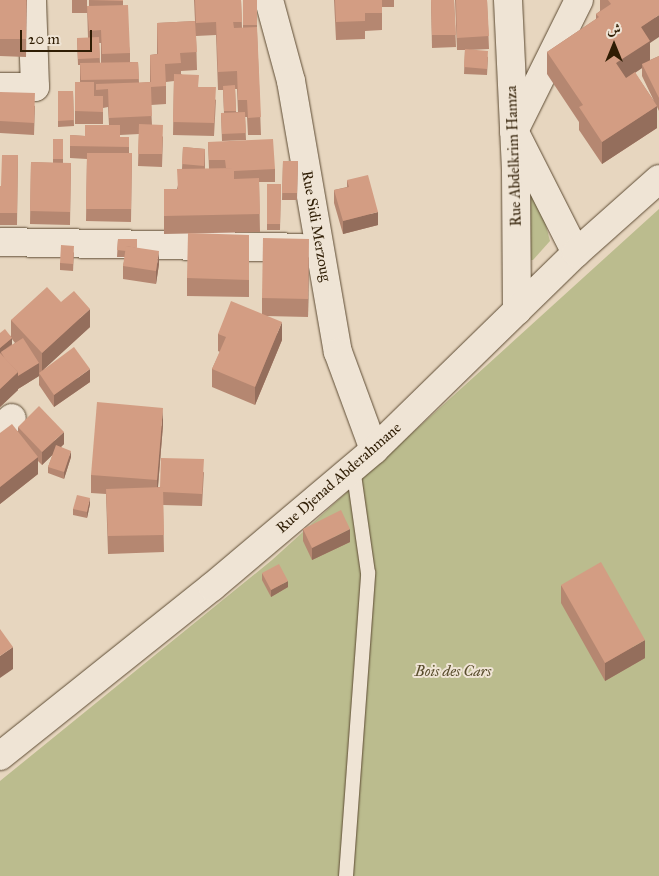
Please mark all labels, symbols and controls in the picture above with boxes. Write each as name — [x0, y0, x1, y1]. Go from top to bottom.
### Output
scale bar — [22, 20, 95, 52]
north arrow — [589, 20, 639, 70]
text: ش — [607, 21, 621, 38]
text: 20 m — [28, 30, 60, 48]
street label: Rue Abdelkrim Hamza — [503, 85, 525, 227]
street label: Rue Sidi Merzoug — [297, 169, 335, 283]
street label: Rue Djenad Abderahmane — [273, 419, 405, 537]
park label: Bois des Cars — [415, 663, 491, 681]

